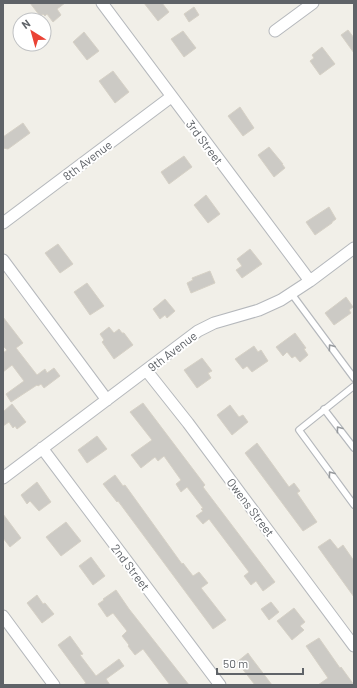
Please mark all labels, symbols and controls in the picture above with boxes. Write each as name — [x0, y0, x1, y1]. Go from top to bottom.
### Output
north arrow — [12, 12, 52, 52]
text: N — [19, 16, 33, 31]
street label: 3rd Street — [184, 117, 226, 167]
street label: 8th Avenue — [60, 137, 114, 183]
street label: 9th Avenue — [145, 328, 199, 374]
one-way arrow — [328, 344, 336, 351]
one-way arrow — [337, 426, 344, 433]
one-way arrow — [329, 471, 336, 478]
street label: Owens Street — [224, 475, 278, 539]
street label: 2nd Street — [109, 541, 153, 593]
scale bar — [217, 650, 303, 676]
text: 50 m — [223, 656, 248, 670]

